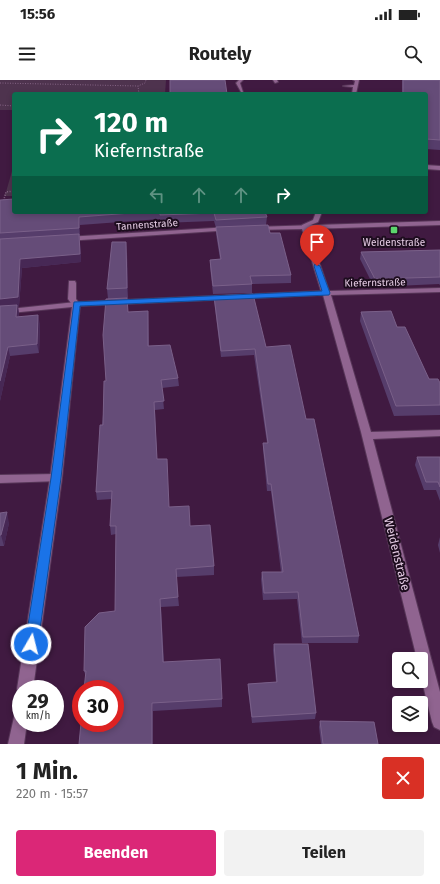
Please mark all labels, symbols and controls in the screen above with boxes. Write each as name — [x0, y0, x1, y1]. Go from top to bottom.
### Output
text: 15:56 — [20, 5, 55, 23]
icon: menu — [16, 43, 38, 65]
text: Routely — [189, 43, 251, 65]
icon: search — [402, 43, 424, 65]
text: 120 m — [94, 106, 168, 139]
icon: right — [28, 108, 80, 160]
text: Kiefernstraße — [94, 140, 204, 162]
icon: left — [146, 184, 168, 206]
icon: ahead — [188, 184, 210, 206]
icon: ahead — [230, 184, 252, 206]
icon: right — [272, 184, 294, 206]
street label: Tannenstraße — [116, 217, 178, 233]
pin — [300, 225, 334, 266]
marker: Weidenstraße — [389, 225, 399, 235]
icon: arrive — [306, 231, 328, 253]
place label: Weidenstraße — [363, 237, 425, 249]
street label: Kiefernstraße — [344, 276, 406, 290]
street label: Weidenstraße — [381, 516, 413, 592]
position arrow — [10, 623, 52, 665]
map controls — [392, 652, 428, 732]
button: search — [392, 652, 428, 688]
speed limit sign: 30 — [72, 680, 124, 732]
text: 29 — [27, 689, 49, 713]
button: layers — [392, 696, 428, 732]
text: km/h — [26, 710, 50, 722]
text: 1 Min. — [16, 757, 78, 785]
button: close — [382, 757, 424, 799]
text: 220 m · 15:57 — [16, 786, 88, 801]
button: Beenden — [16, 830, 216, 876]
button: Teilen — [224, 830, 424, 876]

